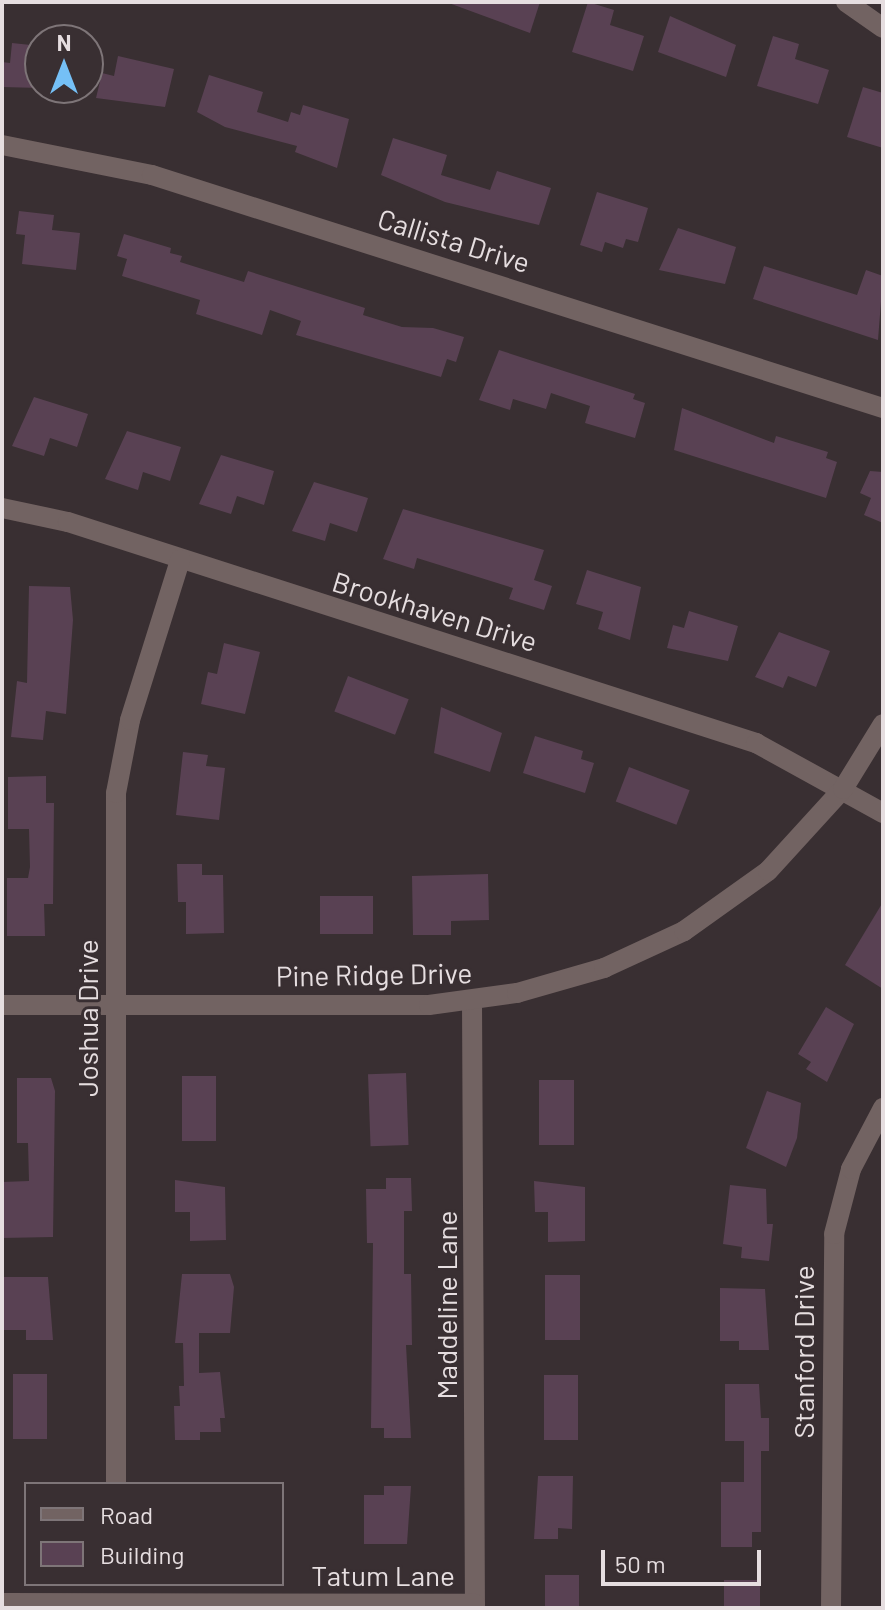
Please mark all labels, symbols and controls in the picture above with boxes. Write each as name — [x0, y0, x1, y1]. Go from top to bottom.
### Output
north arrow — [24, 24, 104, 104]
text: N — [57, 29, 71, 55]
street label: Callista Drive — [374, 201, 534, 279]
street label: Brookhaven Drive — [329, 564, 541, 658]
street label: Joshua Drive — [70, 939, 104, 1097]
street label: Pine Ridge Drive — [275, 955, 473, 993]
street label: Maddeline Lane — [429, 1211, 463, 1399]
street label: Stanford Drive — [786, 1265, 820, 1439]
legend — [24, 1482, 284, 1586]
text: Road — [100, 1500, 153, 1529]
scale bar — [605, 1534, 765, 1584]
text: Building — [100, 1540, 184, 1569]
text: 50 m — [615, 1549, 666, 1578]
street label: Tatum Lane — [311, 1558, 455, 1592]

